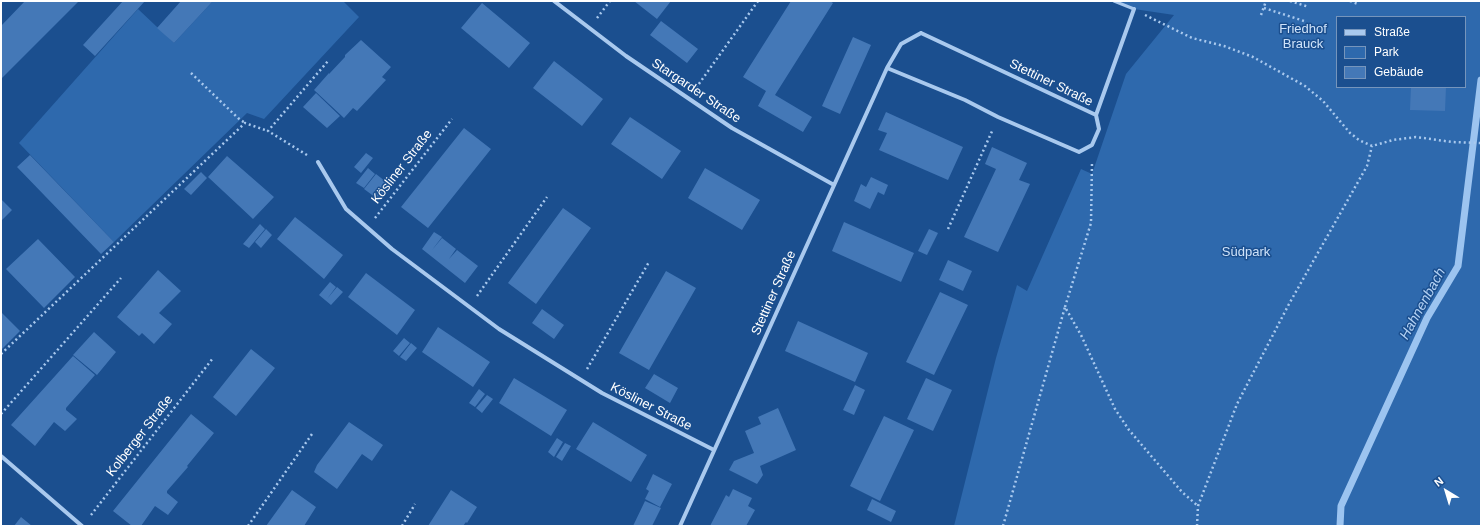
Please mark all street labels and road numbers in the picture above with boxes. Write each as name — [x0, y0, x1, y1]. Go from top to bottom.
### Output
street label: Stargarder Straße — [649, 55, 743, 127]
street label: Stettiner Straße — [1007, 56, 1095, 110]
street label: Kösliner Straße — [368, 127, 436, 207]
street label: Stettiner Straße — [748, 248, 800, 338]
street label: Kösliner Straße — [608, 380, 694, 434]
street label: Kolberger Straße — [103, 392, 177, 480]

